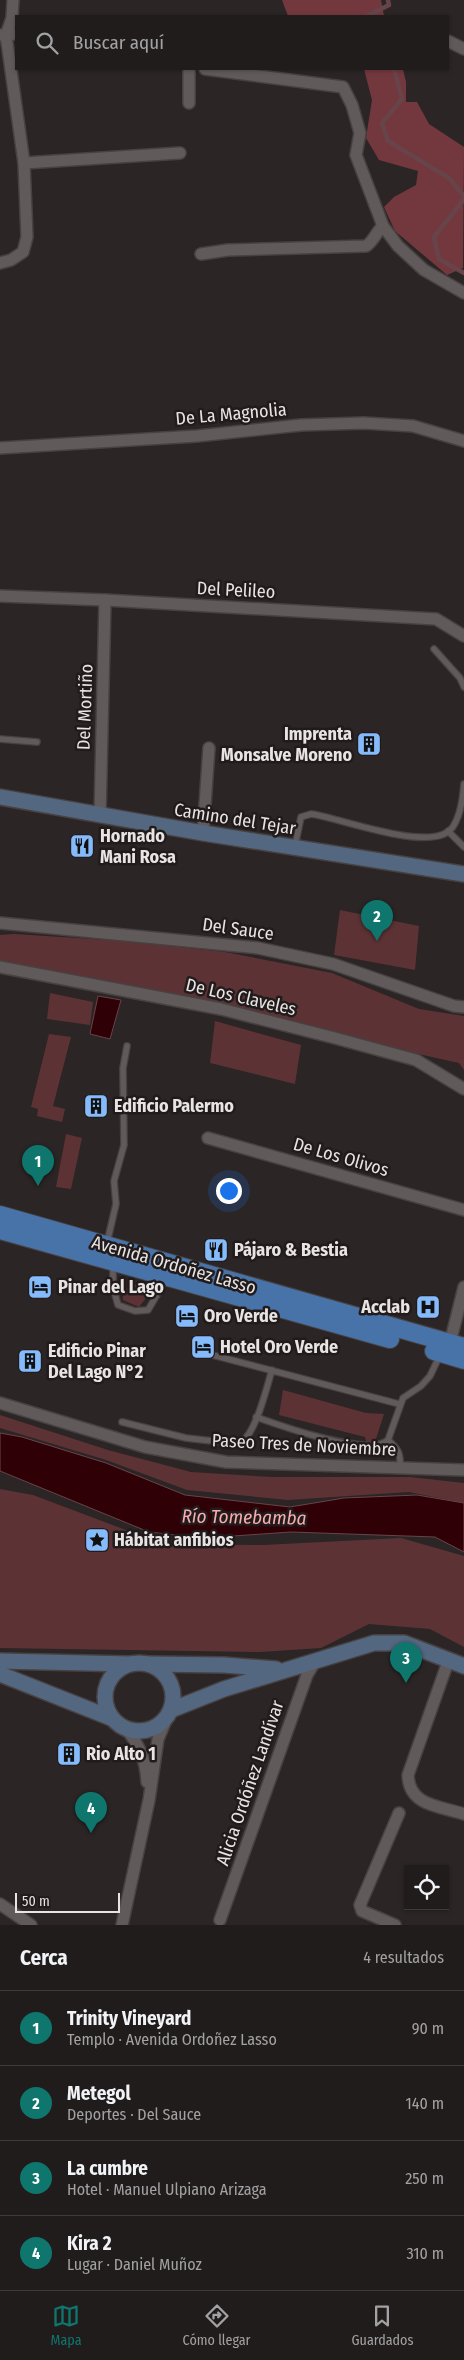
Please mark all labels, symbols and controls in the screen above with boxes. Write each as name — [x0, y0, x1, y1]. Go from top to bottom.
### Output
search box — [15, 15, 449, 70]
icon: search — [33, 29, 61, 57]
text: Buscar aquí — [73, 31, 164, 54]
street label: De La Magnolia — [175, 398, 288, 430]
street label: Del Pelileo — [196, 577, 276, 603]
street label: Del Mortiño — [73, 664, 97, 750]
place label: Imprenta Monsalve Moreno — [221, 723, 352, 766]
building icon: Imprenta Monsalve Moreno — [356, 731, 382, 757]
street label: Camino del Tejar — [173, 799, 298, 840]
place label: Hornado Mani Rosa — [100, 825, 176, 868]
restaurant icon: Hornado Mani Rosa — [69, 833, 95, 859]
pin: 2 — [361, 900, 393, 941]
street label: Del Sauce — [201, 913, 275, 945]
street label: De Los Claveles — [184, 974, 299, 1020]
building icon: Edificio Palermo — [83, 1093, 109, 1119]
place label: Edificio Palermo — [114, 1095, 234, 1117]
street label: De Los Olivos — [291, 1133, 392, 1181]
pin: 1 — [22, 1145, 54, 1186]
your location — [216, 1178, 242, 1204]
street label: Avenida Ordoñez Lasso — [89, 1231, 259, 1299]
restaurant icon: Pájaro & Bestia — [203, 1237, 229, 1263]
place label: Pájaro & Bestia — [234, 1239, 348, 1261]
hotel icon: Pinar del Lago — [27, 1274, 53, 1300]
place label: Pinar del Lago — [58, 1276, 164, 1298]
hospital icon: Acclab — [415, 1294, 441, 1320]
place label: Acclab — [360, 1296, 410, 1318]
hotel icon: Oro Verde — [174, 1303, 200, 1329]
place label: Oro Verde — [204, 1305, 278, 1327]
hotel icon: Hotel Oro Verde — [190, 1334, 216, 1360]
place label: Hotel Oro Verde — [220, 1336, 338, 1358]
place label: Edificio Pinar Del Lago N°2 — [48, 1340, 146, 1383]
building icon: Edificio Pinar Del Lago N°2 — [17, 1348, 43, 1374]
street label: Paseo Tres de Noviembre — [211, 1429, 397, 1461]
water label: Río Tomebamba — [181, 1504, 307, 1530]
place icon: Hábitat anfibios — [84, 1527, 110, 1553]
place label: Hábitat anfibios — [114, 1529, 234, 1551]
pin: 3 — [390, 1642, 422, 1683]
street label: Alicia Ordóñez Landívar — [211, 1697, 289, 1868]
building icon: Rio Alto 1 — [56, 1741, 82, 1767]
place label: Rio Alto 1 — [86, 1743, 156, 1765]
pin: 4 — [75, 1792, 107, 1833]
map controls — [404, 1865, 449, 1910]
button: locate — [404, 1865, 449, 1910]
scale bar — [15, 1890, 120, 1913]
text: 50 m — [22, 1893, 50, 1910]
text: Cerca — [20, 1945, 68, 1971]
text: 4 resultados — [363, 1948, 444, 1967]
text: Trinity Vineyard — [67, 2007, 191, 2030]
text: 1 — [33, 2019, 39, 2038]
text: 90 m — [412, 2019, 444, 2038]
text: Templo · Avenida Ordoñez Lasso — [67, 2030, 277, 2049]
text: Metegol — [67, 2082, 131, 2105]
text: 2 — [32, 2094, 40, 2113]
text: 140 m — [406, 2094, 444, 2113]
text: Deportes · Del Sauce — [67, 2105, 201, 2124]
text: La cumbre — [67, 2157, 148, 2180]
text: 3 — [32, 2169, 40, 2188]
text: 250 m — [405, 2169, 444, 2188]
text: Hotel · Manuel Ulpiano Arizaga — [67, 2180, 267, 2199]
text: Kira 2 — [67, 2232, 112, 2255]
text: 4 — [32, 2244, 40, 2263]
text: 310 m — [407, 2244, 444, 2263]
text: Lugar · Daniel Muñoz — [67, 2255, 202, 2274]
tab: Mapa — [51, 2302, 82, 2349]
tab: Cómo llegar — [183, 2302, 250, 2349]
tab: Guardados — [352, 2302, 413, 2349]

